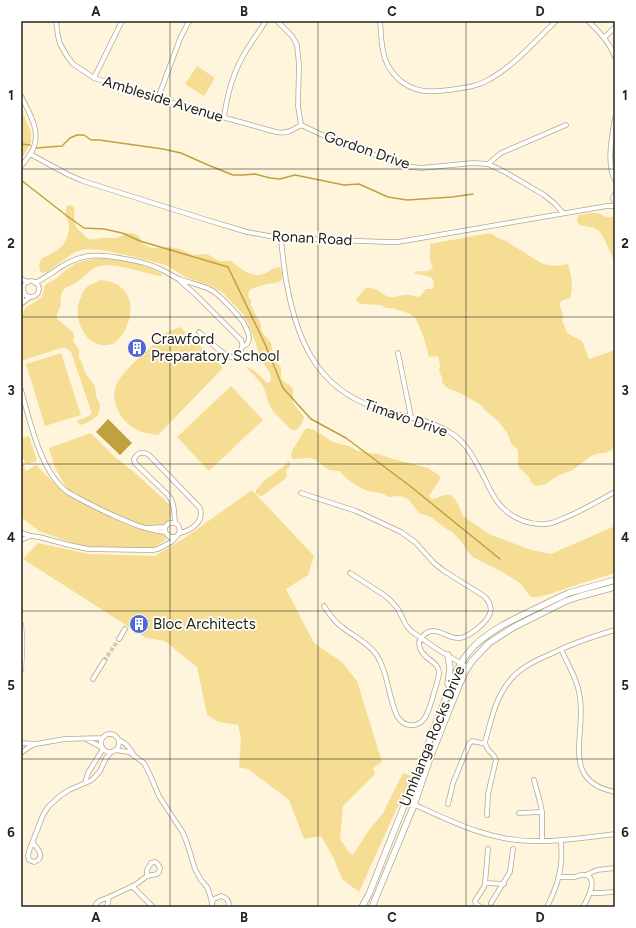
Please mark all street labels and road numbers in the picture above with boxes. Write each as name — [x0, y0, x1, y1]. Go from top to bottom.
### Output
street label: Ambleside Avenue — [101, 72, 225, 126]
street label: Gordon Drive — [322, 127, 412, 173]
street label: Ronan Road — [271, 227, 353, 249]
street label: Timavo Drive — [362, 395, 450, 441]
street label: Umhlanga Rocks Drive — [396, 663, 468, 809]

